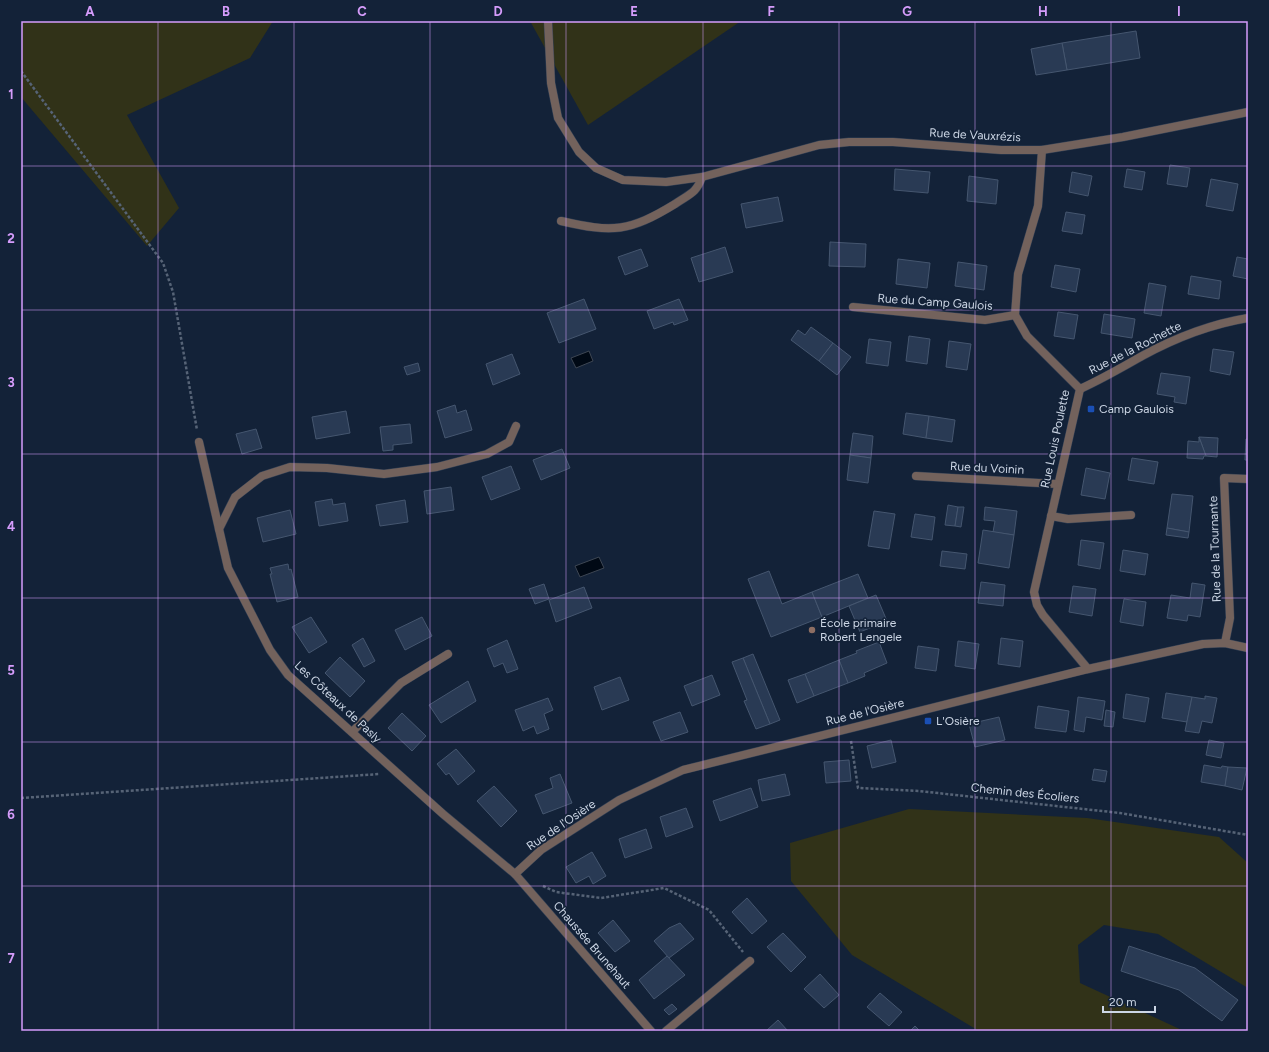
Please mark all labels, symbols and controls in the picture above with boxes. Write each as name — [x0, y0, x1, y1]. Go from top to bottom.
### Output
text: A — [85, 4, 95, 19]
text: B — [222, 4, 230, 19]
text: C — [357, 4, 367, 19]
text: D — [493, 4, 503, 19]
text: E — [630, 4, 638, 19]
text: F — [767, 4, 775, 19]
text: G — [902, 4, 912, 19]
text: H — [1038, 4, 1048, 19]
text: I — [1177, 4, 1181, 19]
text: 1 — [8, 87, 14, 102]
street label: Rue de Vauxrézis — [929, 126, 1021, 144]
text: 2 — [7, 231, 15, 246]
street label: Rue du Camp Gaulois — [877, 291, 993, 313]
street label: Rue de la Rochette — [1086, 318, 1184, 377]
text: 3 — [7, 375, 15, 390]
street label: Rue Louis Poulette — [1038, 388, 1072, 489]
place label: Camp Gaulois — [1099, 402, 1174, 416]
marker: Camp Gaulois — [1086, 404, 1096, 414]
street label: Rue du Voinin — [950, 459, 1025, 477]
street label: Rue de la Tournante — [1206, 495, 1224, 602]
text: 4 — [7, 519, 15, 534]
place label: École primaire Robert Lengele — [820, 616, 902, 644]
marker: École primaire Robert Lengele — [807, 625, 817, 635]
street label: Les Côteaux de Pasly — [292, 658, 385, 746]
text: 5 — [7, 663, 15, 678]
street label: Rue de l'Osière — [824, 695, 906, 728]
place label: L'Osière — [936, 714, 980, 728]
marker: L'Osière — [923, 716, 933, 726]
street label: Chemin des Écoliers — [970, 780, 1080, 806]
street label: Rue de l'Osière — [524, 797, 599, 853]
text: 6 — [7, 807, 15, 822]
street label: Chaussée Brunehaut — [550, 899, 634, 992]
text: 7 — [7, 951, 15, 966]
scale bar — [1103, 988, 1155, 1014]
text: 20 m — [1109, 995, 1137, 1009]

